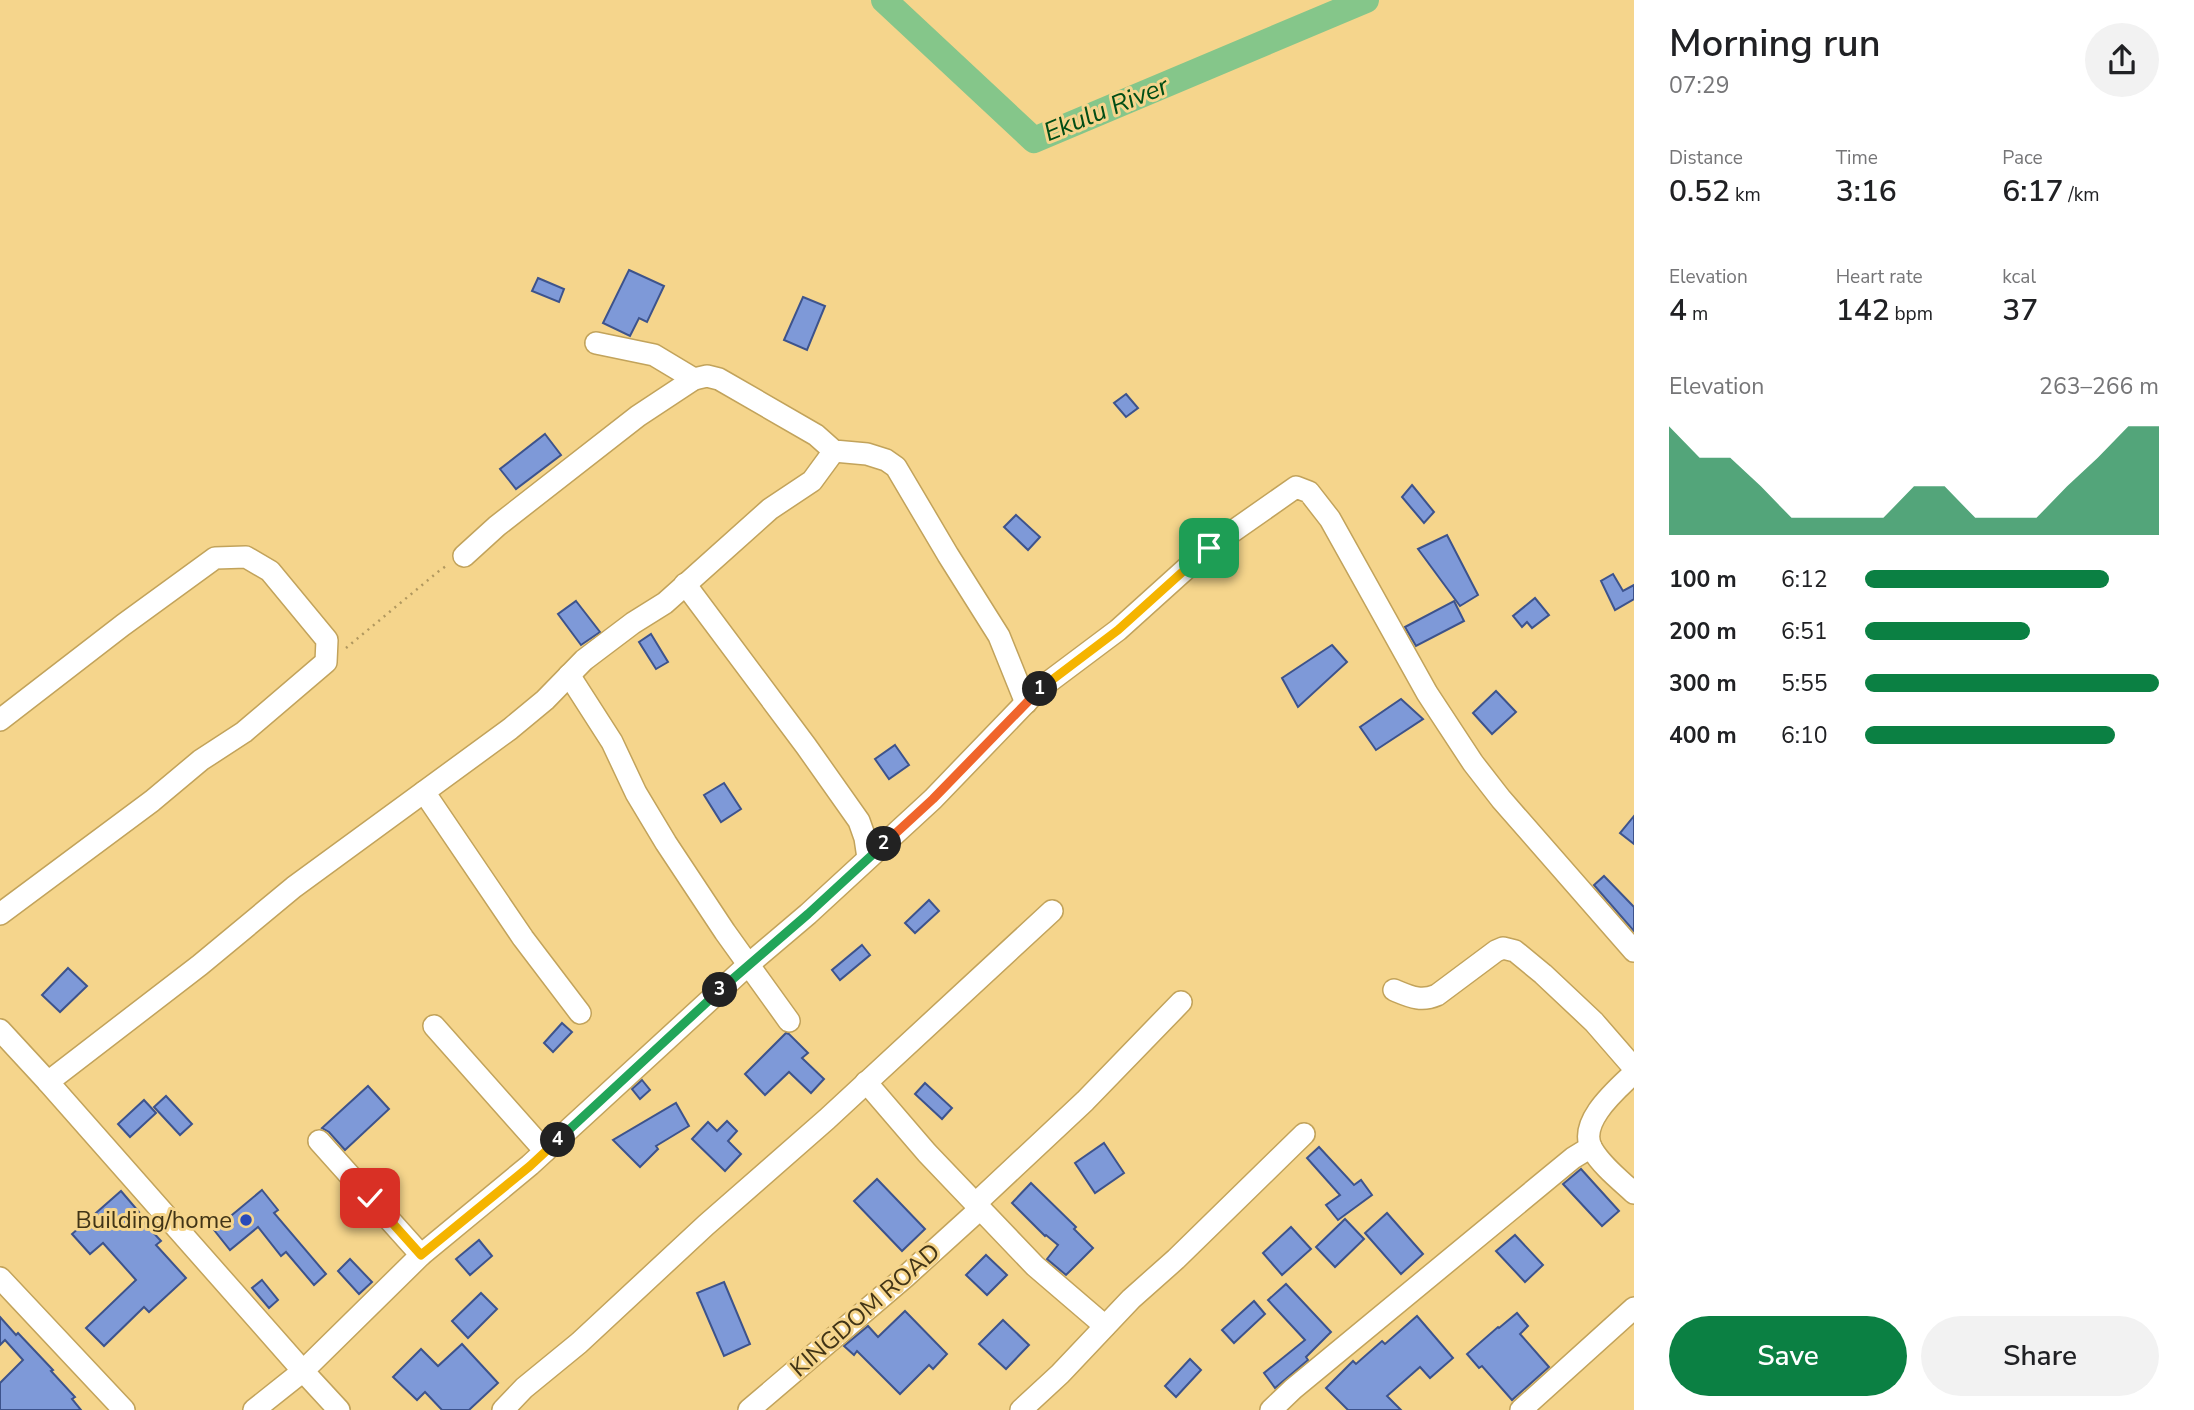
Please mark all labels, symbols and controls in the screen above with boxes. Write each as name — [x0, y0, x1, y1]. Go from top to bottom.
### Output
text: Morning run — [1669, 18, 1881, 69]
button: share — [2085, 23, 2159, 97]
water label: Ekulu River — [1038, 68, 1174, 150]
text: 07:29 — [1669, 70, 1729, 101]
text: Distance — [1669, 145, 1743, 171]
text: Time — [1836, 145, 1878, 171]
text: Pace — [2002, 145, 2043, 171]
text: 0.52 — [1669, 171, 1730, 212]
text: 3:16 — [1836, 171, 1897, 212]
text: 6:17 — [2002, 171, 2063, 212]
text: km — [1730, 182, 1761, 208]
text: /km — [2063, 182, 2099, 208]
text: Elevation — [1669, 264, 1748, 290]
text: Heart rate — [1836, 264, 1923, 290]
text: kcal — [2002, 264, 2036, 290]
text: 4 — [1669, 290, 1687, 331]
text: 142 — [1836, 290, 1890, 331]
text: 37 — [2002, 290, 2038, 331]
text: m — [1687, 301, 1708, 327]
text: bpm — [1890, 301, 1933, 327]
text: Elevation — [1669, 371, 1764, 402]
text: 263–266 m — [2039, 371, 2159, 402]
pin — [1179, 518, 1239, 578]
icon: arrive — [1190, 529, 1228, 567]
text: 100 m — [1669, 564, 1737, 595]
text: 6:12 — [1781, 564, 1828, 595]
text: 200 m — [1669, 616, 1737, 647]
text: 6:51 — [1781, 616, 1828, 647]
text: 300 m — [1669, 668, 1737, 699]
text: 5:55 — [1781, 668, 1828, 699]
pin: 1 — [1023, 672, 1058, 706]
text: 1 — [1034, 675, 1045, 701]
text: 400 m — [1669, 720, 1737, 751]
text: 6:10 — [1781, 720, 1828, 751]
pin: 2 — [866, 826, 902, 862]
text: 2 — [878, 830, 889, 856]
pin: 3 — [702, 972, 738, 1007]
text: 3 — [714, 976, 725, 1002]
pin: 4 — [540, 1122, 576, 1158]
text: 4 — [552, 1126, 563, 1152]
pin — [340, 1168, 400, 1228]
icon: check — [351, 1179, 389, 1217]
place label: Building/home — [75, 1204, 232, 1236]
marker: Building/home — [238, 1212, 254, 1228]
street label: KINGDOM ROAD — [783, 1236, 947, 1384]
button: Save — [1669, 1316, 1907, 1396]
button: Share — [1921, 1316, 2159, 1396]

